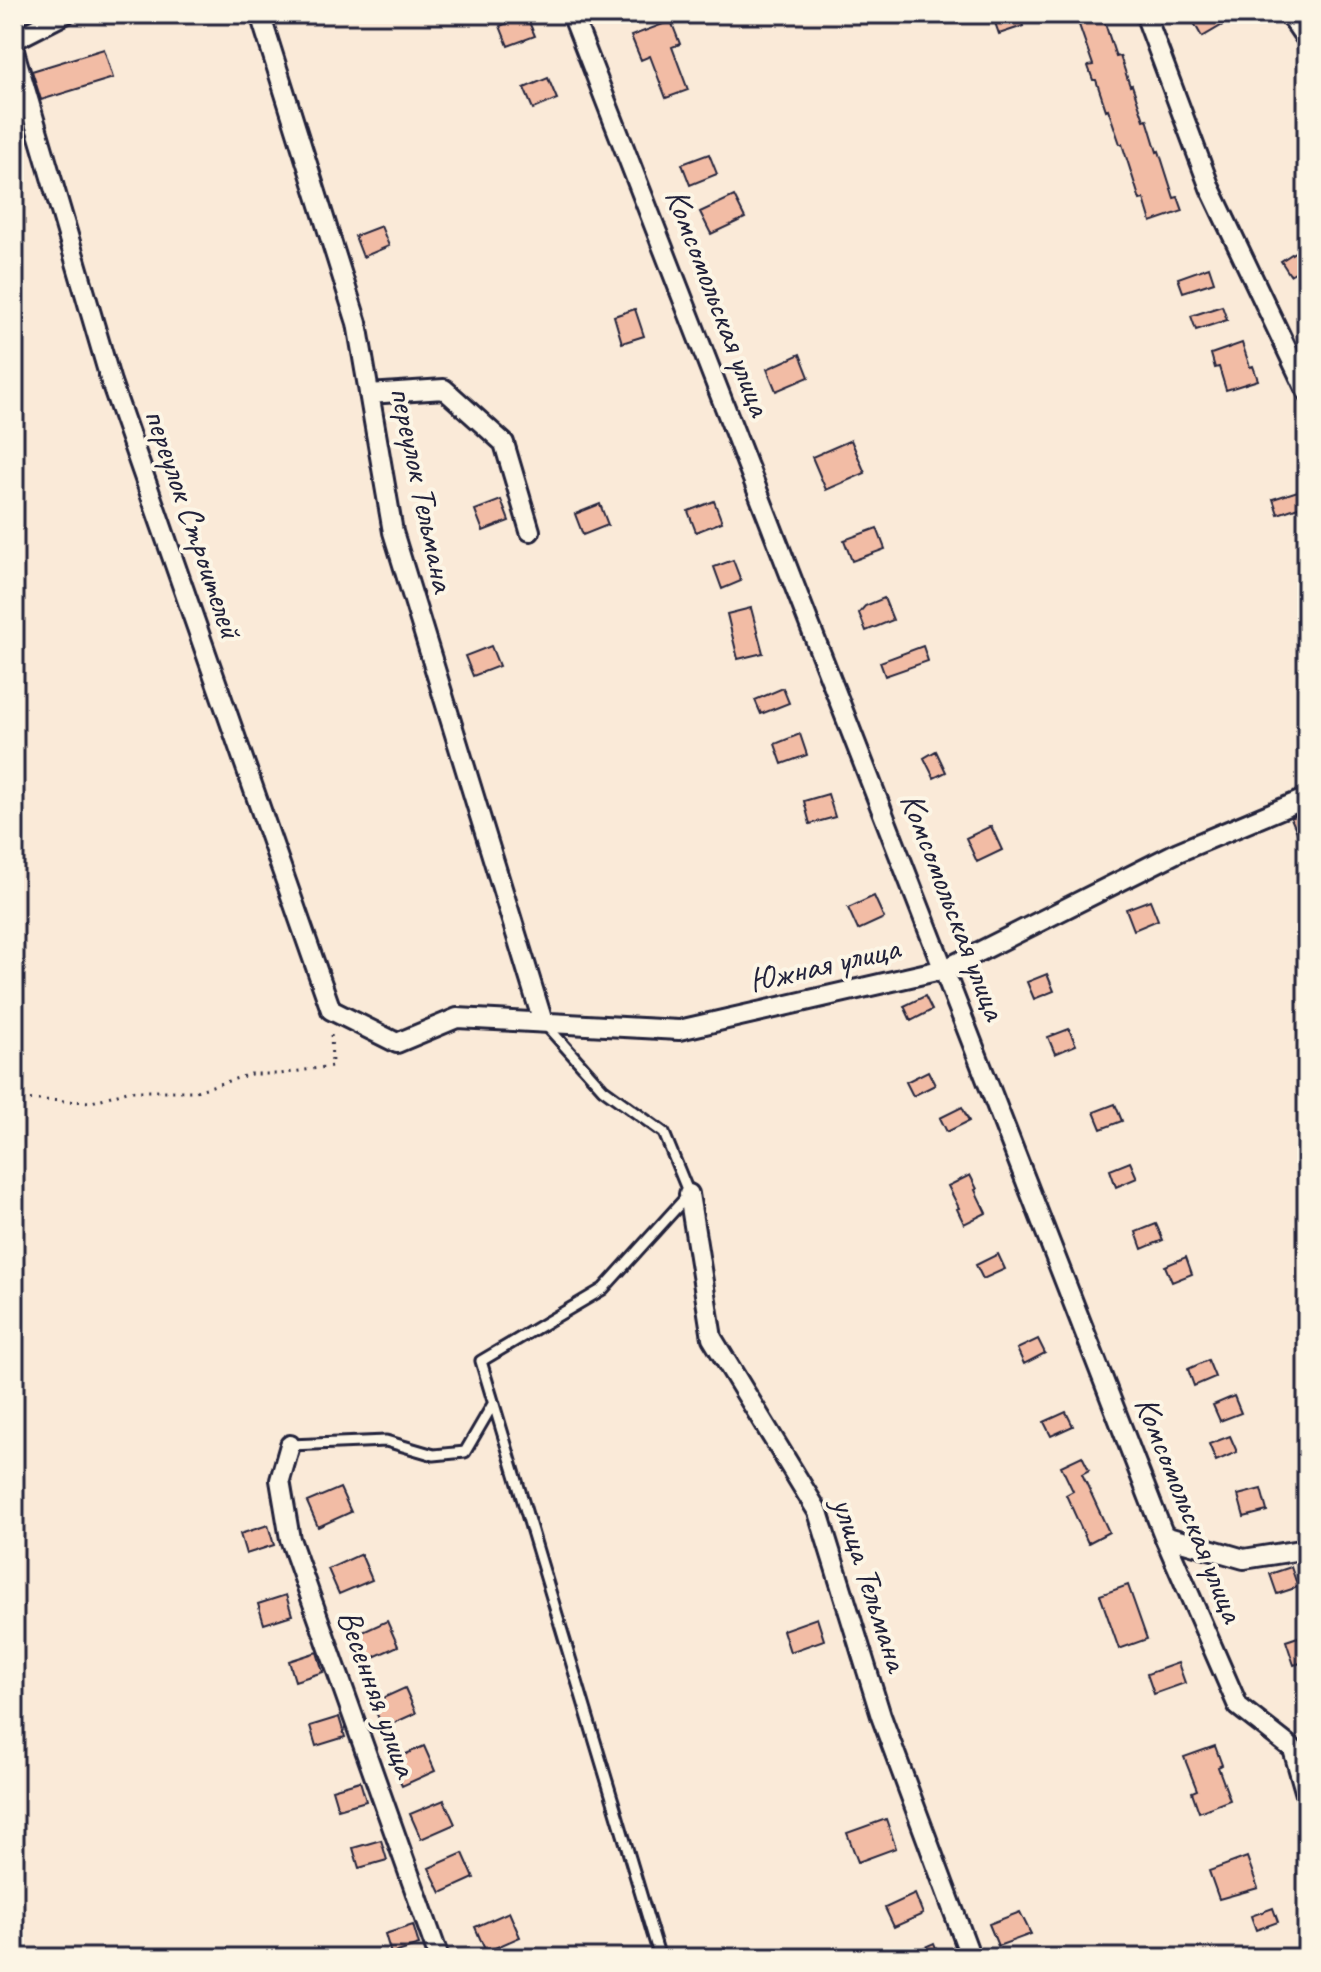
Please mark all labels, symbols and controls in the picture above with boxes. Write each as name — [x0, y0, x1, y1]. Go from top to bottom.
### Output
street label: Комсомольская улица — [656, 182, 783, 424]
street label: переулок Тельмана — [380, 382, 466, 598]
street label: переулок Строителей — [135, 402, 254, 645]
street label: Комсомольская улица — [891, 786, 1018, 1028]
street label: Южная улица — [745, 925, 906, 1002]
street label: Комсомольская улица — [1125, 1390, 1256, 1630]
street label: улица Тельмана — [822, 1490, 920, 1679]
street label: Весенняя улица — [328, 1603, 429, 1785]

